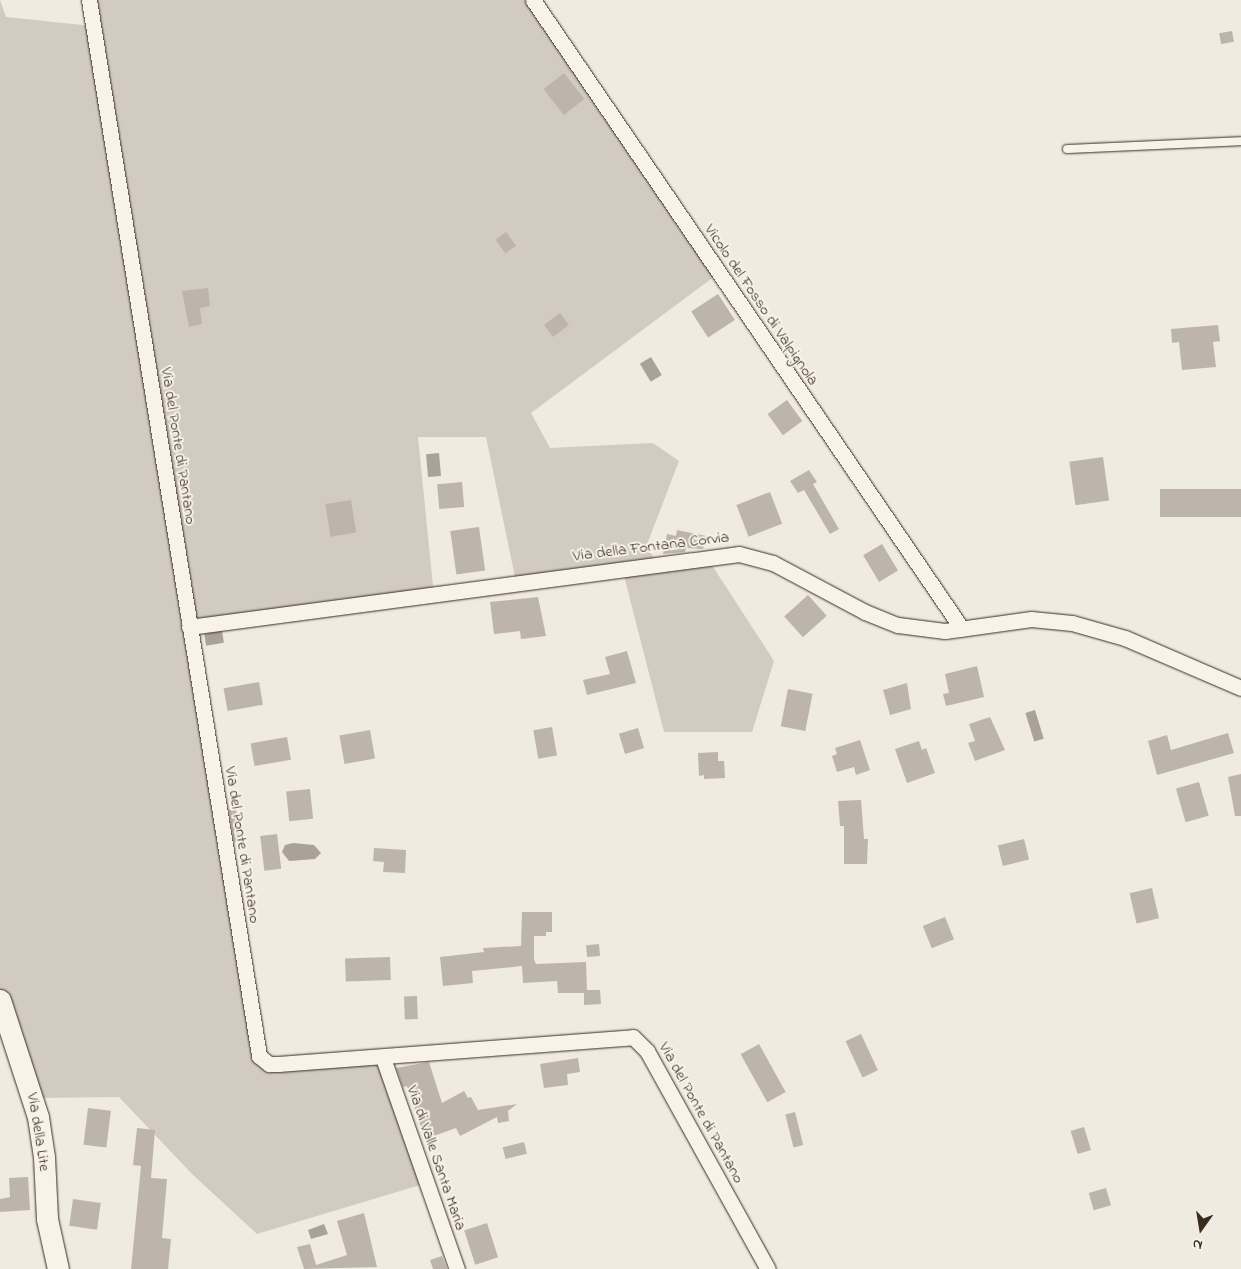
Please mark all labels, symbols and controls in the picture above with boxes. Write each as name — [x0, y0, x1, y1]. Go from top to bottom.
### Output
street label: Vicolo del Fosso di Valpignola — [700, 221, 822, 389]
street label: Via del Ponte di Pantano — [156, 366, 200, 526]
street label: Via della Fontana Corvia — [572, 528, 730, 566]
street label: Via del Ponte di Pantano — [220, 765, 264, 925]
street label: Via del Ponte di Pantano — [654, 1039, 748, 1187]
street label: Via di Valle Santa Maria — [402, 1083, 470, 1233]
street label: Via della Lite — [22, 1091, 54, 1173]
north arrow — [1176, 1204, 1226, 1254]
text: N — [1191, 1233, 1204, 1255]

